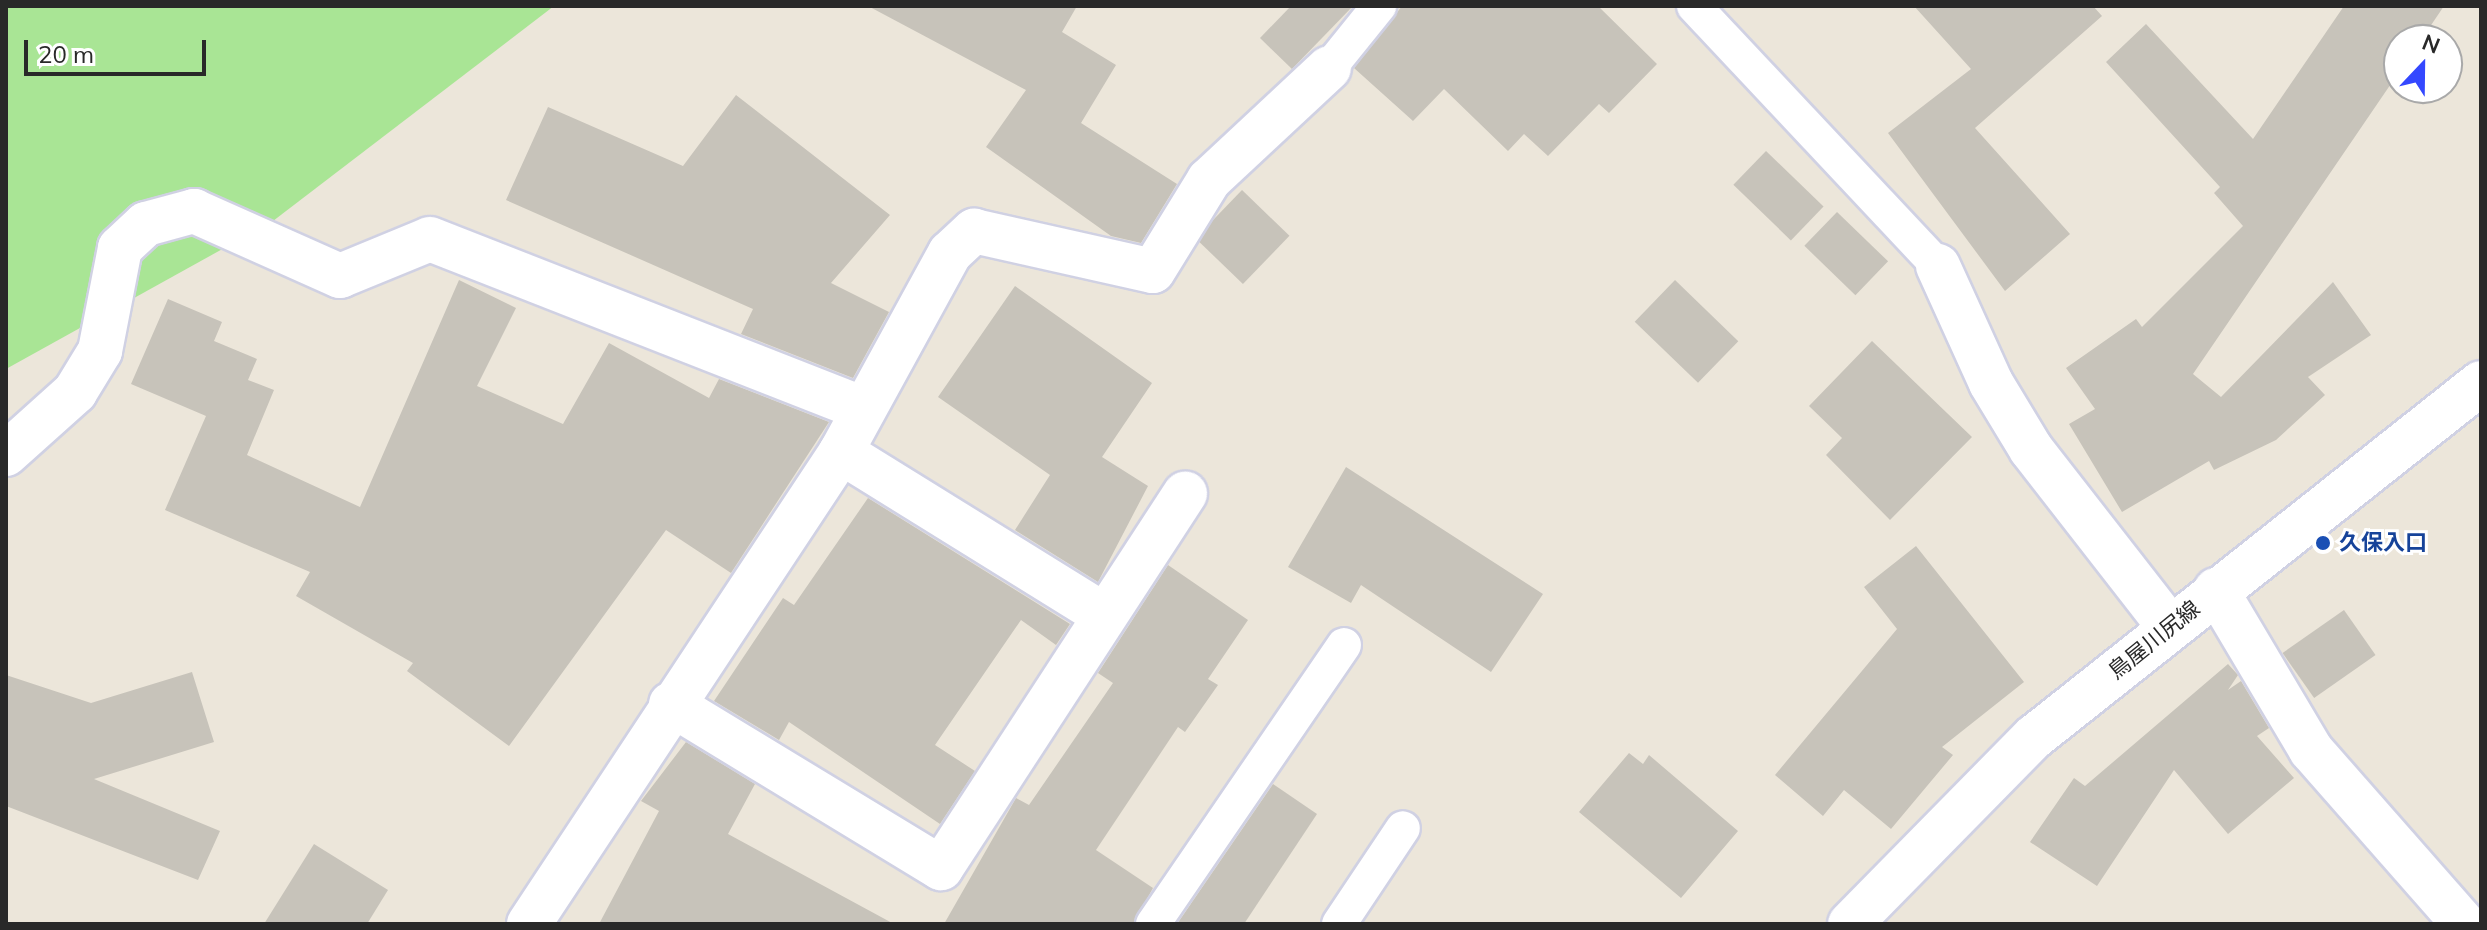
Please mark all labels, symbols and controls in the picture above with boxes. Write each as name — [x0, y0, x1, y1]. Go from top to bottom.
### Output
scale bar — [28, 24, 210, 74]
north arrow — [2383, 24, 2463, 104]
text: N — [2418, 28, 2444, 60]
text: 20 m — [38, 39, 94, 69]
place label: 久保入口 — [2339, 530, 2427, 556]
marker: 久保入口 — [2314, 534, 2332, 552]
street label: 鳥屋川尻線 — [2103, 595, 2205, 685]

